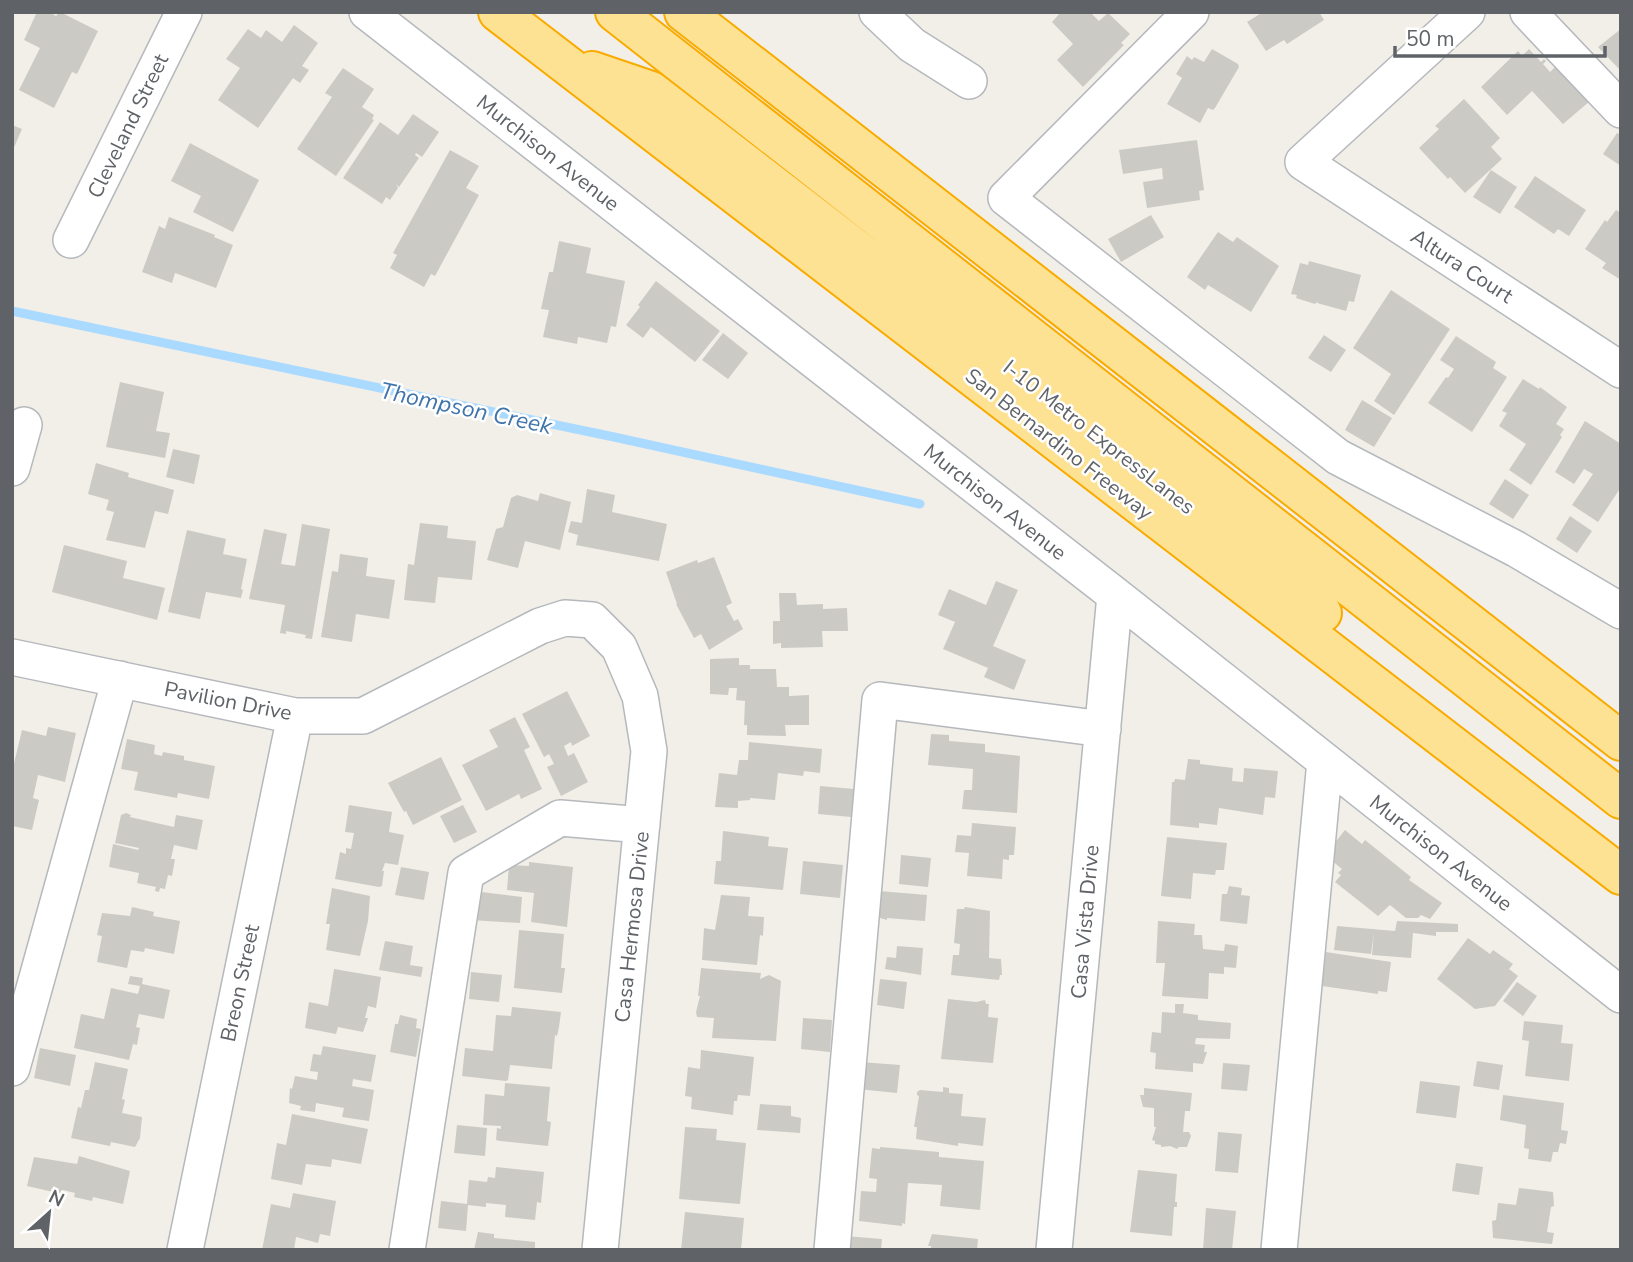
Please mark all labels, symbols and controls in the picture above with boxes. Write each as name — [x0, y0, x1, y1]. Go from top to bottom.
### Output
scale bar — [1395, 14, 1605, 58]
text: 50 m — [1406, 25, 1455, 53]
street label: Cleveland Street — [81, 49, 175, 203]
street label: Murchison Avenue — [471, 88, 625, 218]
street label: Altura Court — [1405, 222, 1519, 310]
street label: I-10 Metro ExpressLanes — [997, 353, 1201, 521]
street label: San Bernardino Freeway — [959, 362, 1159, 526]
water label: Thompson Creek — [377, 375, 555, 442]
street label: Murchison Avenue — [918, 437, 1072, 567]
street label: Pavilion Drive — [162, 675, 294, 727]
street label: Murchison Avenue — [1364, 788, 1518, 918]
street label: Casa Hermosa Drive — [608, 830, 656, 1024]
street label: Casa Vista Drive — [1064, 844, 1106, 1000]
street label: Breon Street — [214, 921, 266, 1044]
north arrow — [14, 1178, 84, 1248]
text: N — [44, 1184, 69, 1214]

